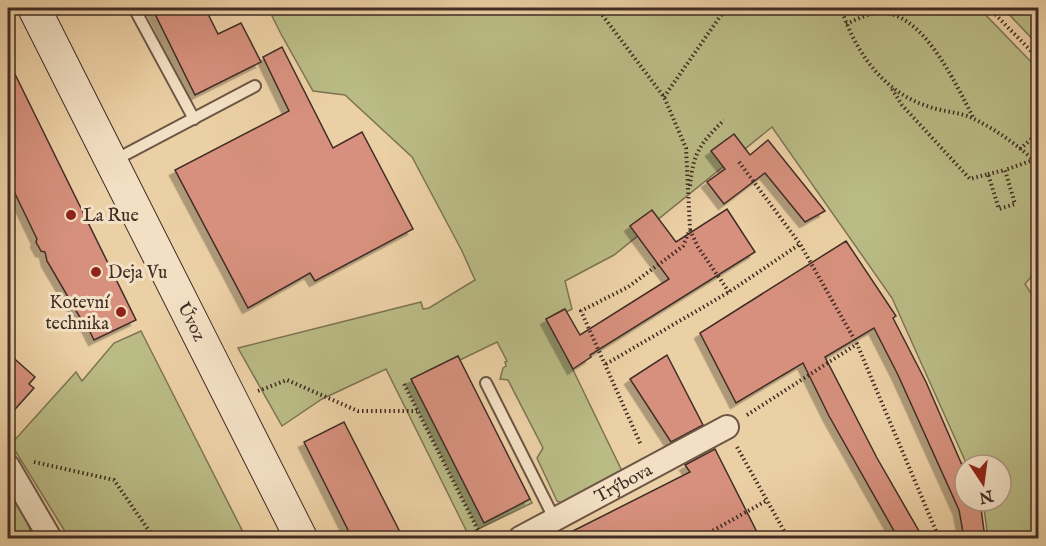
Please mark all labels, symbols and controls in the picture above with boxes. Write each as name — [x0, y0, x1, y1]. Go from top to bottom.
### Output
place label: La Rue — [83, 205, 139, 228]
marker: La Rue — [64, 208, 78, 222]
place label: Deja Vu — [108, 262, 167, 285]
marker: Deja Vu — [89, 265, 103, 279]
place label: Kotevní technika — [45, 292, 110, 336]
street label: Úvoz — [171, 298, 210, 346]
marker: Kotevní technika — [114, 305, 128, 319]
north arrow — [953, 453, 1013, 513]
street label: Trýbova — [591, 459, 657, 509]
text: N — [977, 484, 996, 507]

